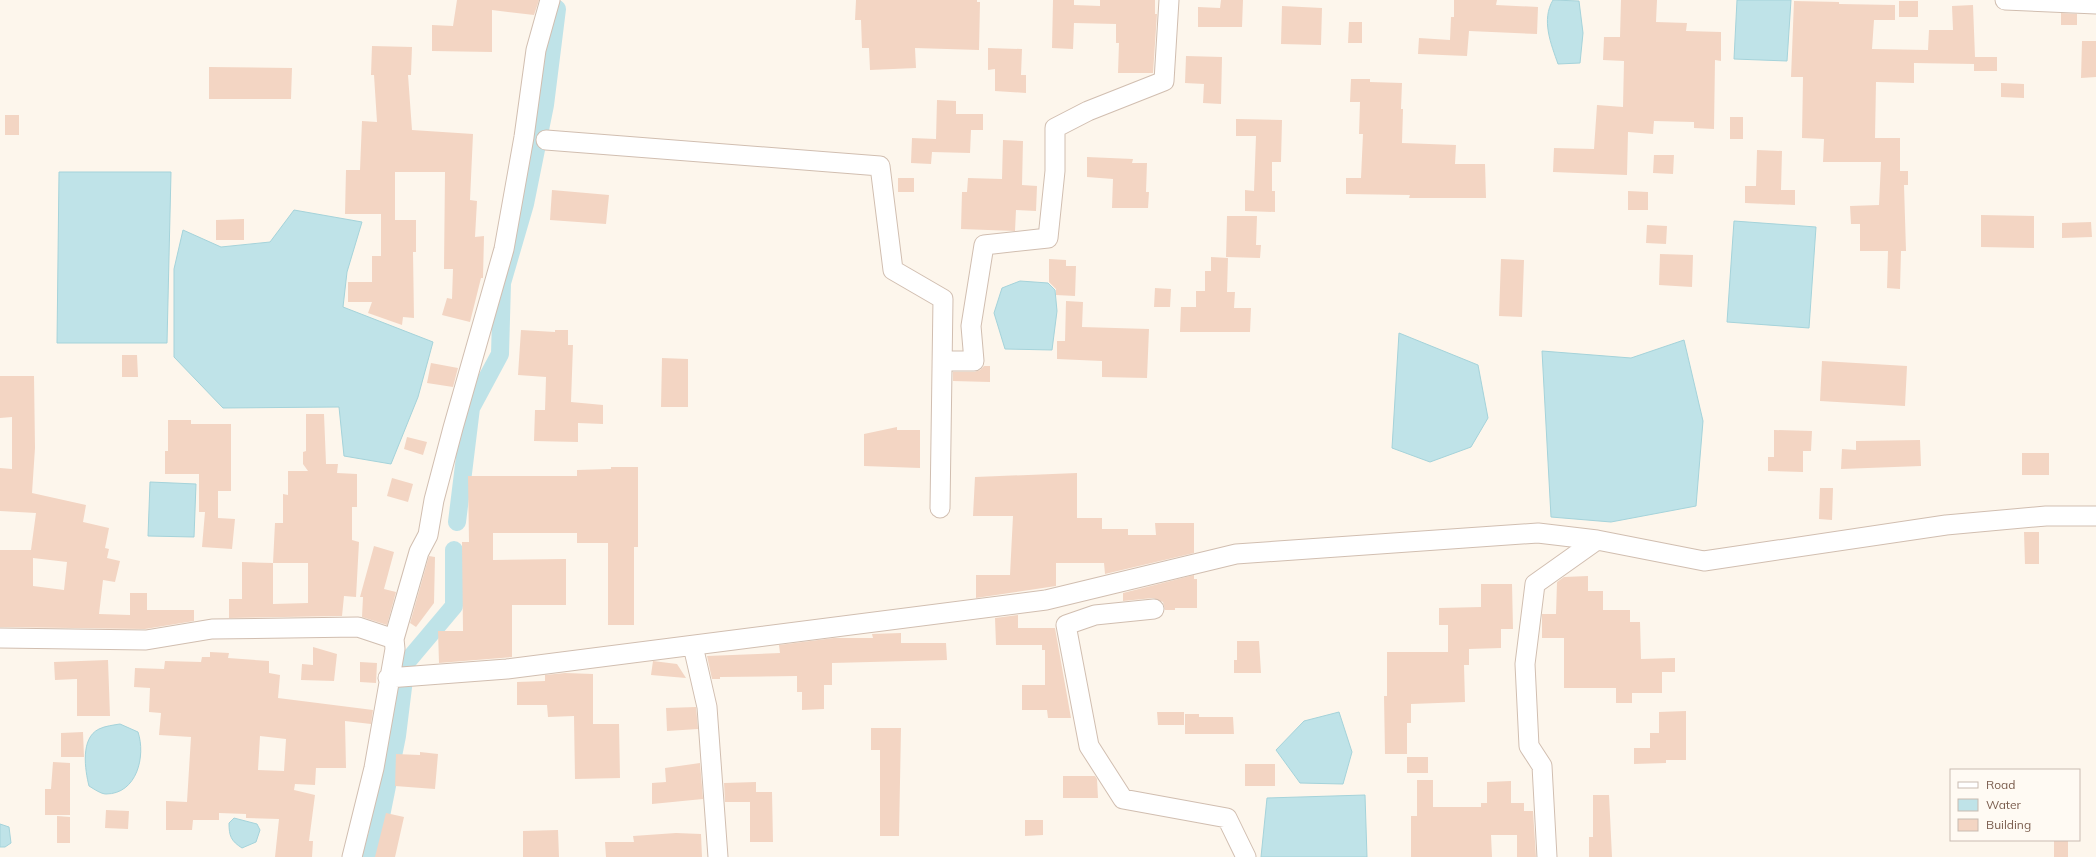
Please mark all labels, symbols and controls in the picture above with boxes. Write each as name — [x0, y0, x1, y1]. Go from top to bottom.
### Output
legend — [1950, 769, 2080, 841]
text: Road — [1986, 777, 2015, 792]
text: Water — [1986, 797, 2022, 812]
text: Building — [1986, 817, 2031, 832]

